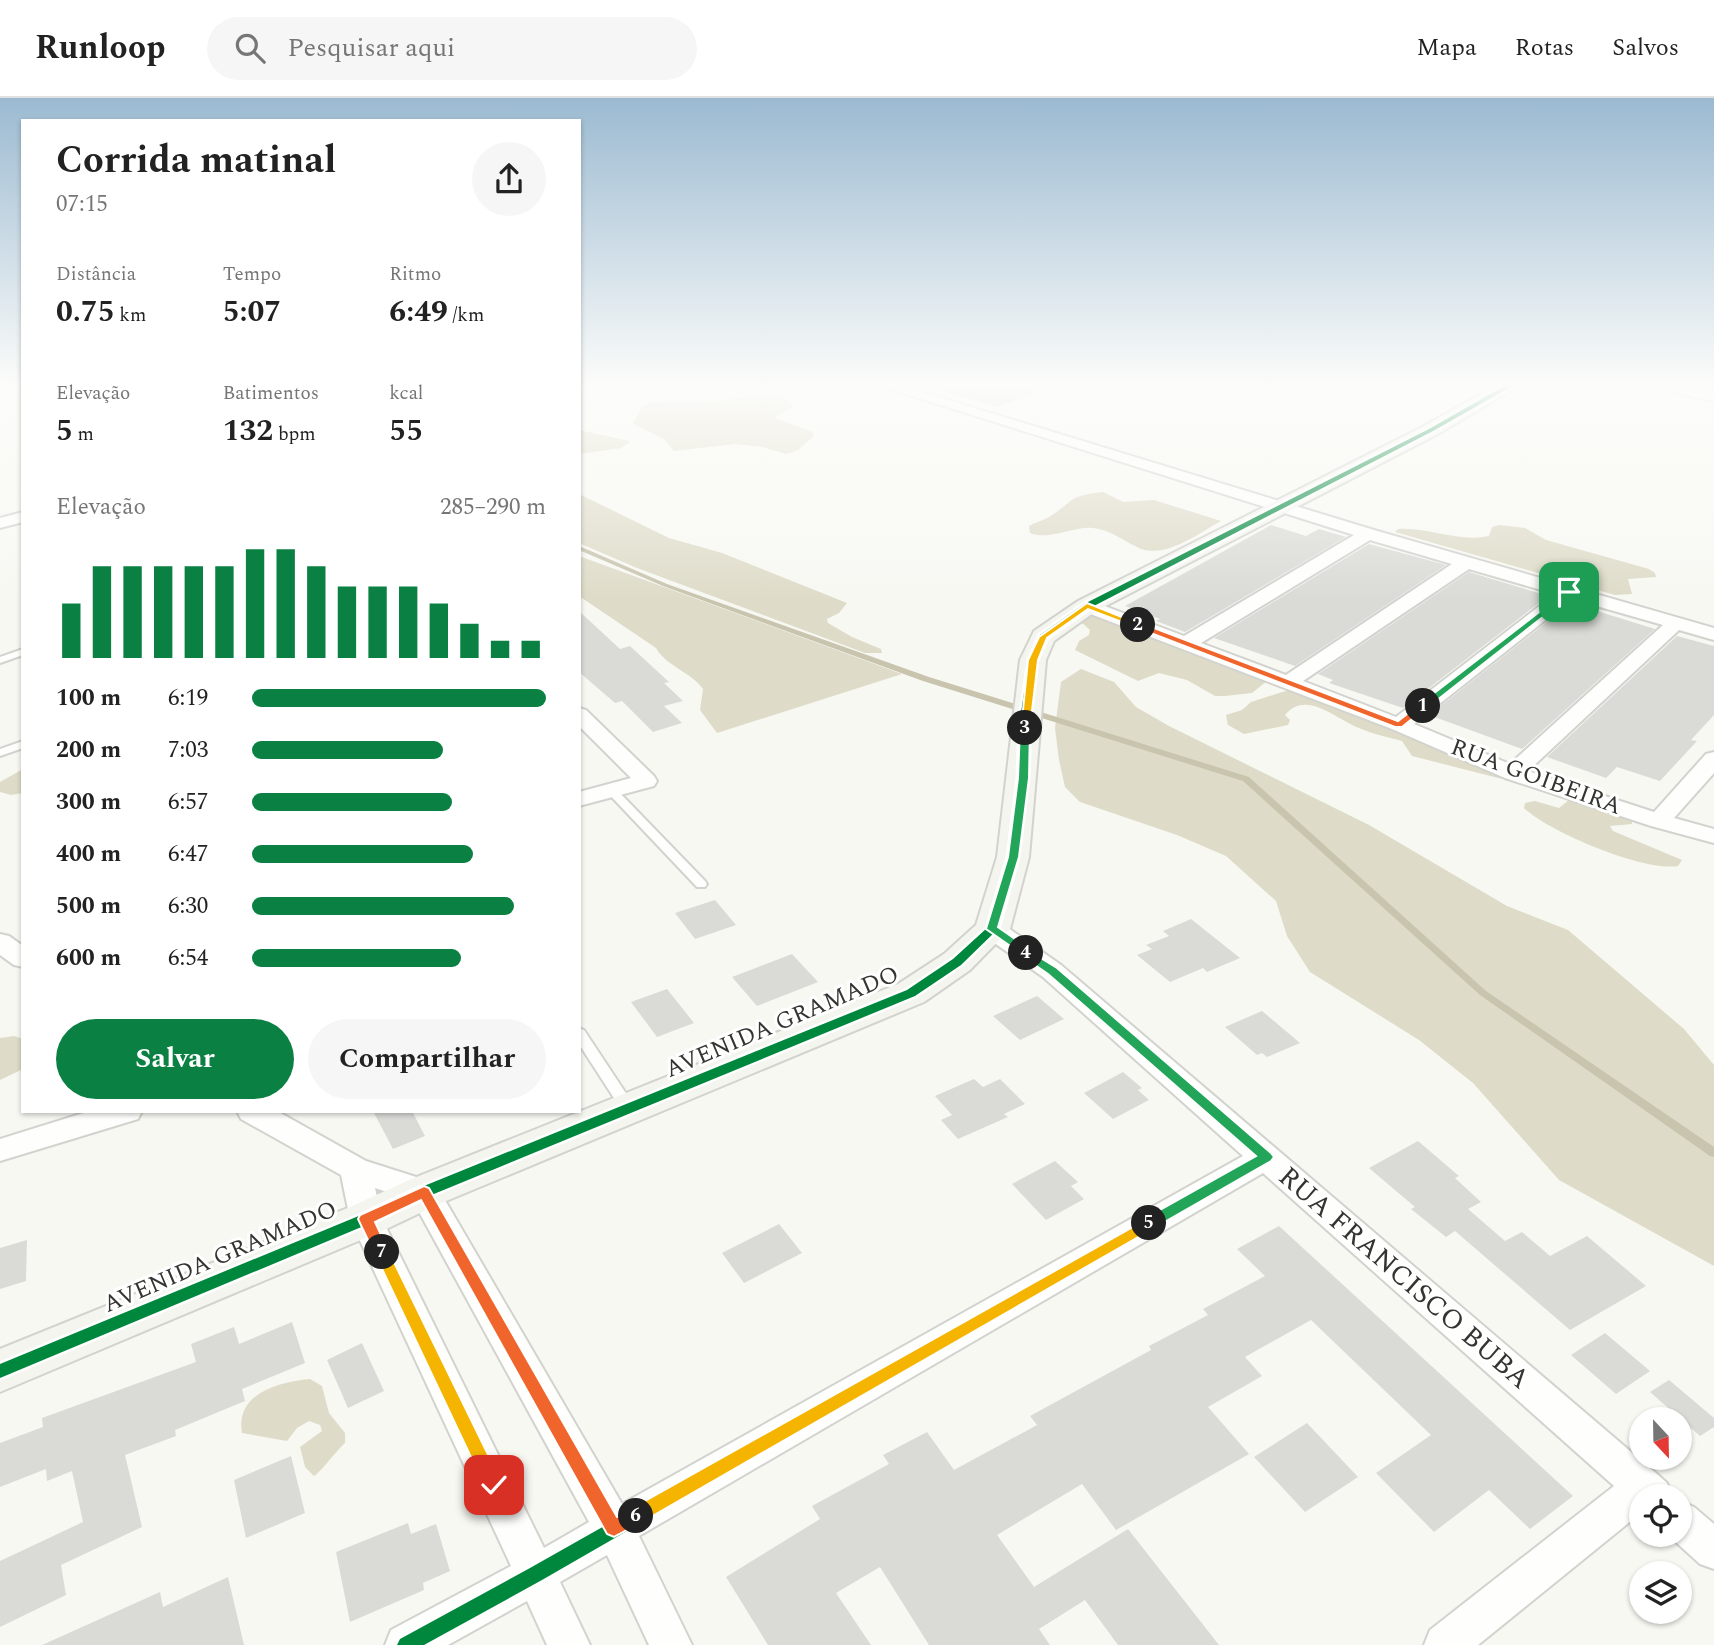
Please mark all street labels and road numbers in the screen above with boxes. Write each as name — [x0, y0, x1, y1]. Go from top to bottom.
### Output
street label: RUA GOIBEIRA — [1445, 729, 1627, 825]
street label: AVENIDA GRAMADO — [659, 956, 905, 1088]
street label: RUA FRANCISCO BUBA — [1268, 1156, 1540, 1400]
street label: AVENIDA GRAMADO — [97, 1191, 343, 1323]

